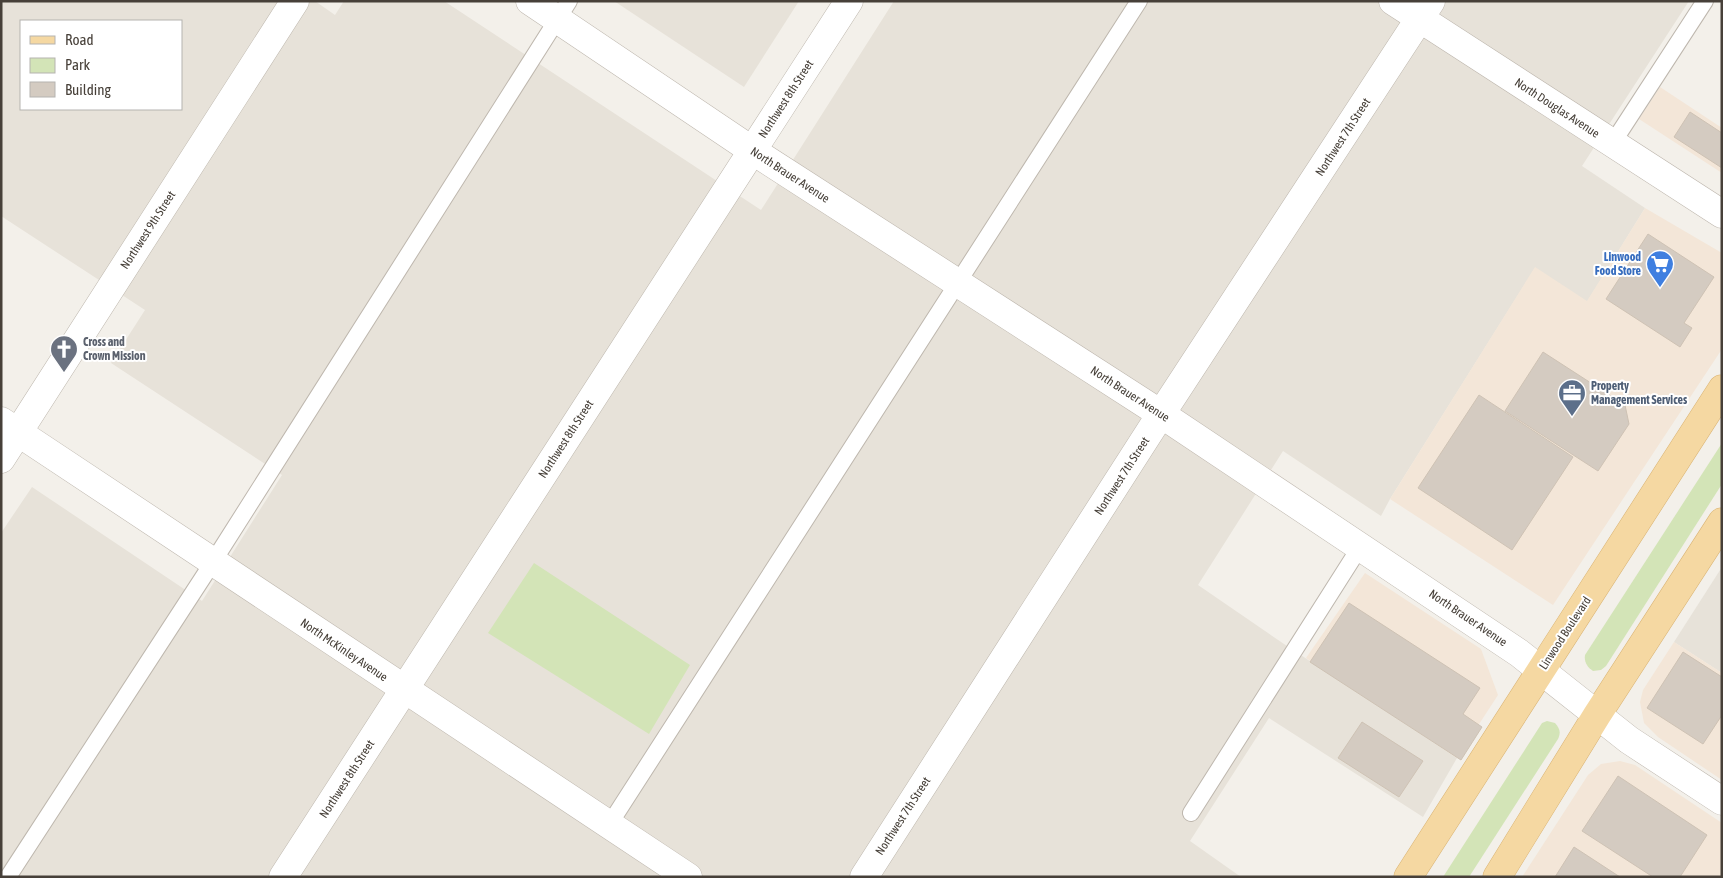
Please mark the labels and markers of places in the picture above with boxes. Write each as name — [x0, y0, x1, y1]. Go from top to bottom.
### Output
supermarket icon: Linwood Food Store — [1645, 249, 1675, 288]
place label: Linwood Food Store — [1595, 250, 1642, 278]
church icon: Cross and Crown Mission — [49, 334, 79, 373]
place label: Cross and Crown Mission — [83, 335, 146, 363]
office icon: Property Management Services — [1557, 378, 1587, 417]
place label: Property Management Services — [1591, 379, 1688, 407]

